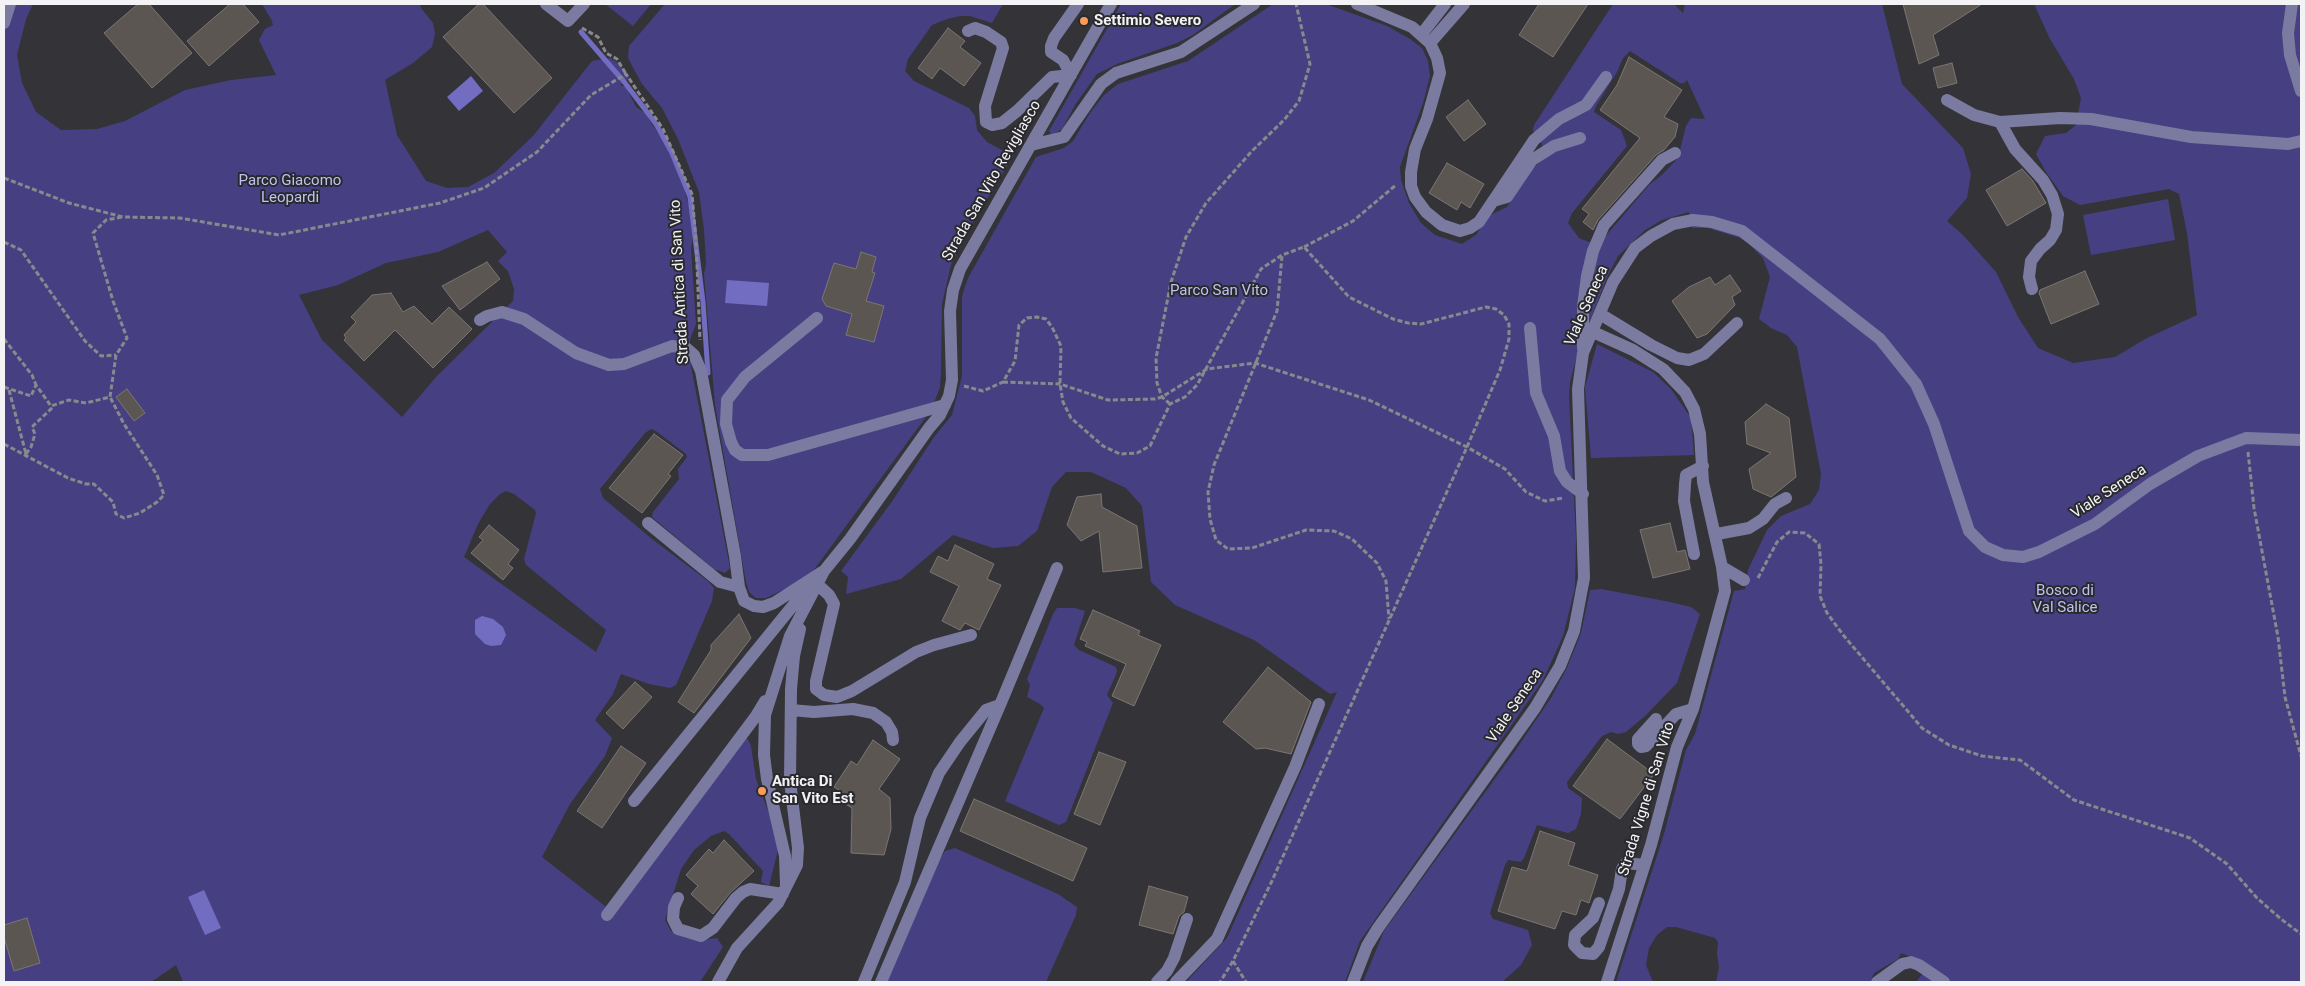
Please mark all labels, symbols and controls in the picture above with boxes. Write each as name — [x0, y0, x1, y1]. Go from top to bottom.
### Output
place label: Settimio Severo — [1094, 12, 1201, 30]
marker: Settimio Severo — [1078, 15, 1090, 27]
street label: Strada San Vito Revigliasco — [939, 97, 1045, 265]
park label: Parco Giacomo Leopardi — [239, 172, 341, 207]
street label: Strada Antica di San Vito — [667, 199, 693, 365]
street label: Viale Seneca — [1561, 263, 1613, 349]
park label: Parco San Vito — [1170, 282, 1268, 300]
street label: Viale Seneca — [2068, 461, 2150, 523]
park label: Bosco di Val Salice — [2033, 582, 2097, 617]
street label: Viale Seneca — [1484, 665, 1546, 747]
street label: Strada Vigne di San Vito — [1615, 720, 1679, 878]
place label: Antica Di San Vito Est — [772, 773, 853, 808]
marker: Antica Di San Vito Est — [756, 785, 768, 797]

